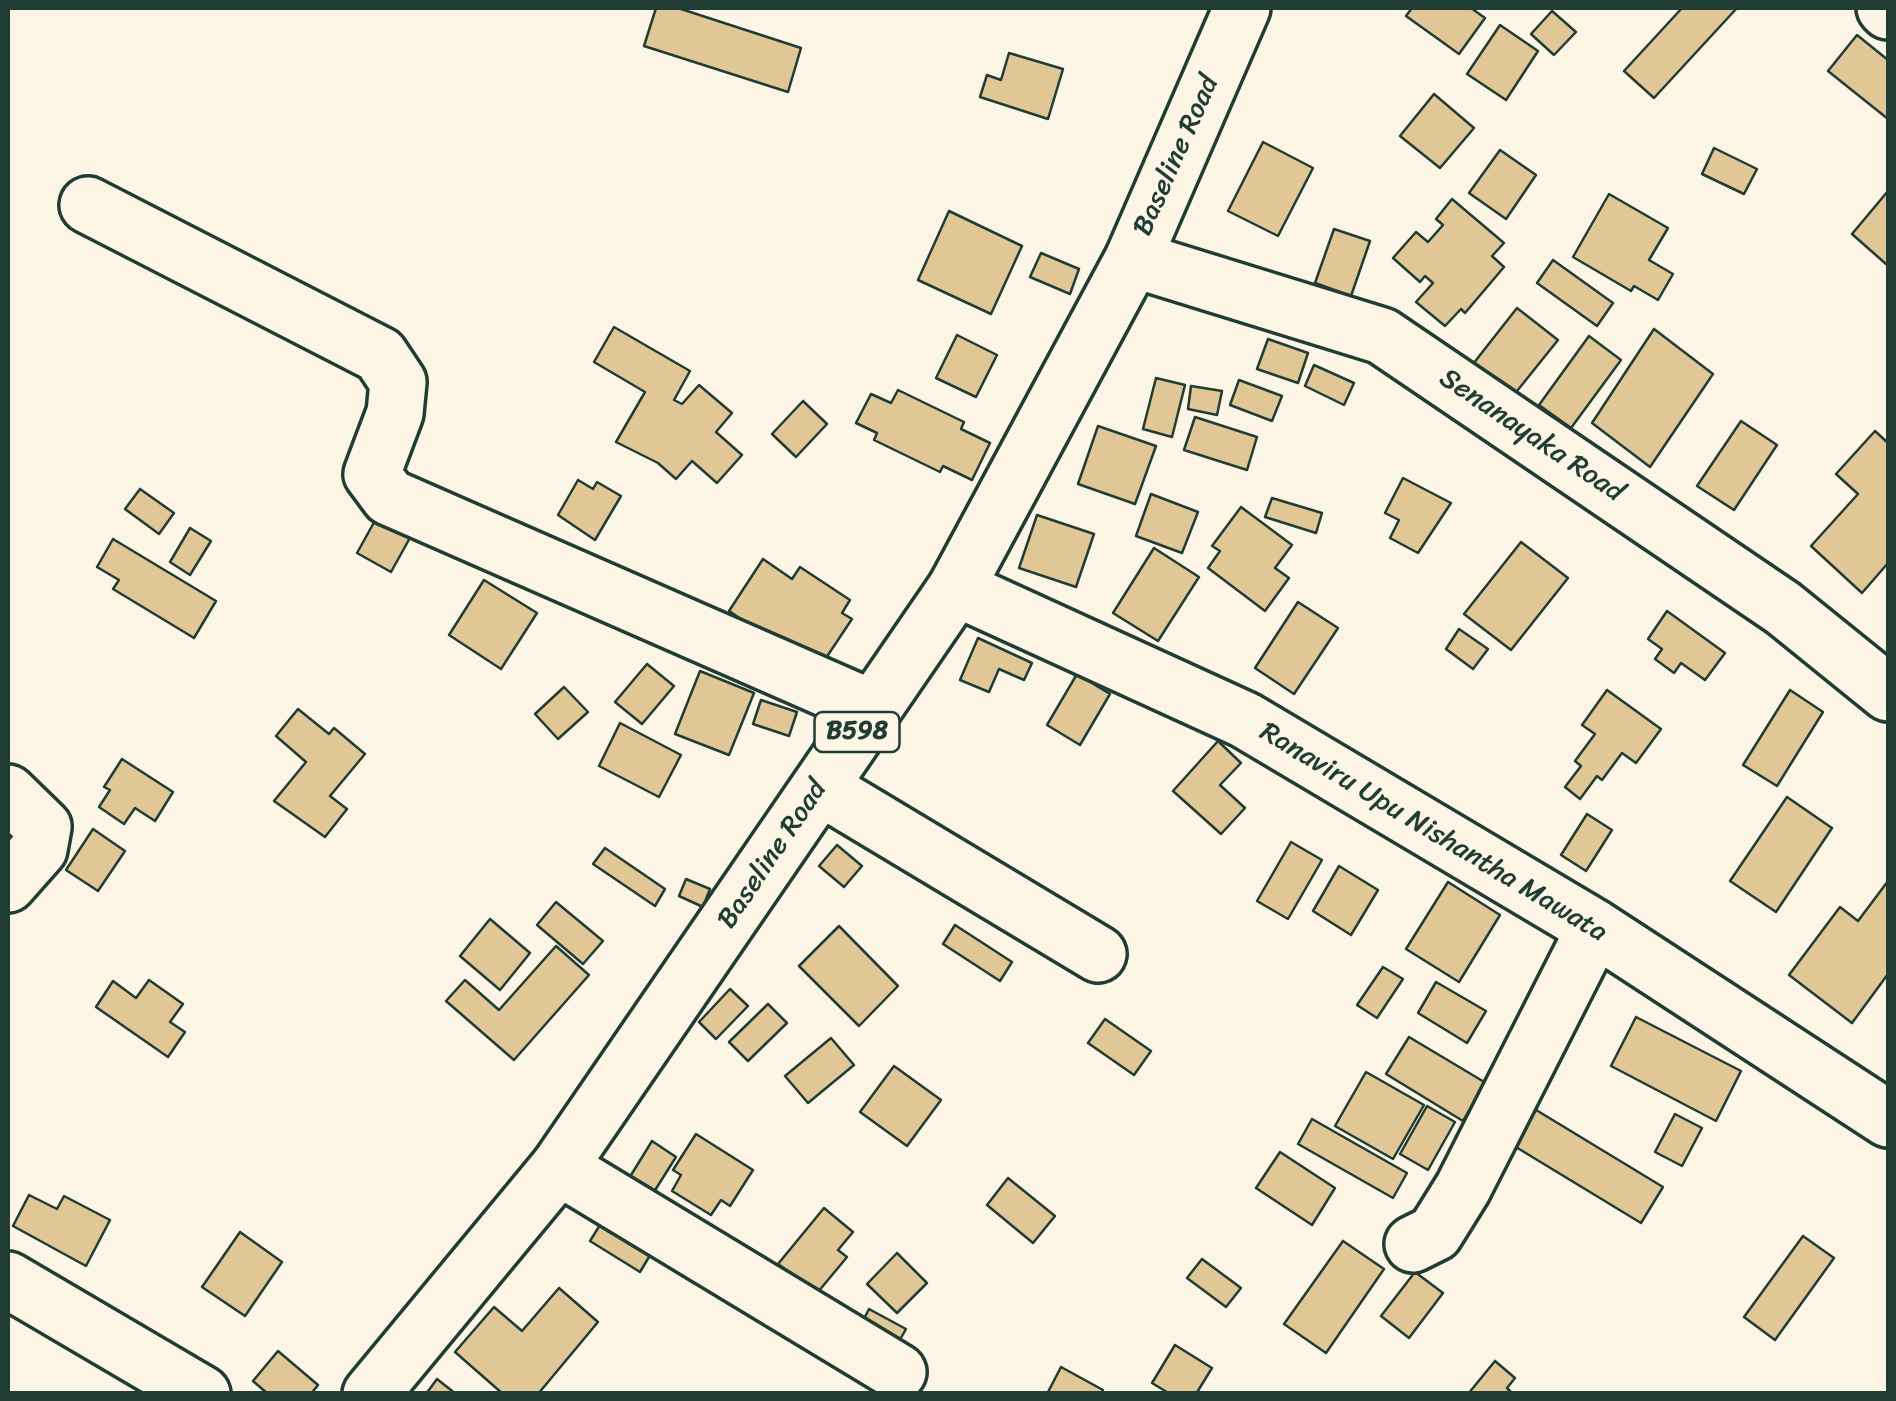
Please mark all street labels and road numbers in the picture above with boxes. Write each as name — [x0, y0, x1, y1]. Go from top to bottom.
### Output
street label: Baseline Road — [1127, 71, 1227, 241]
street label: Senanayaka Road — [1433, 362, 1629, 510]
road number: B598 — [814, 712, 900, 752]
street label: Ranaviru Upu Nishantha Mawata — [1253, 716, 1613, 950]
street label: Baseline Road — [711, 774, 835, 936]

